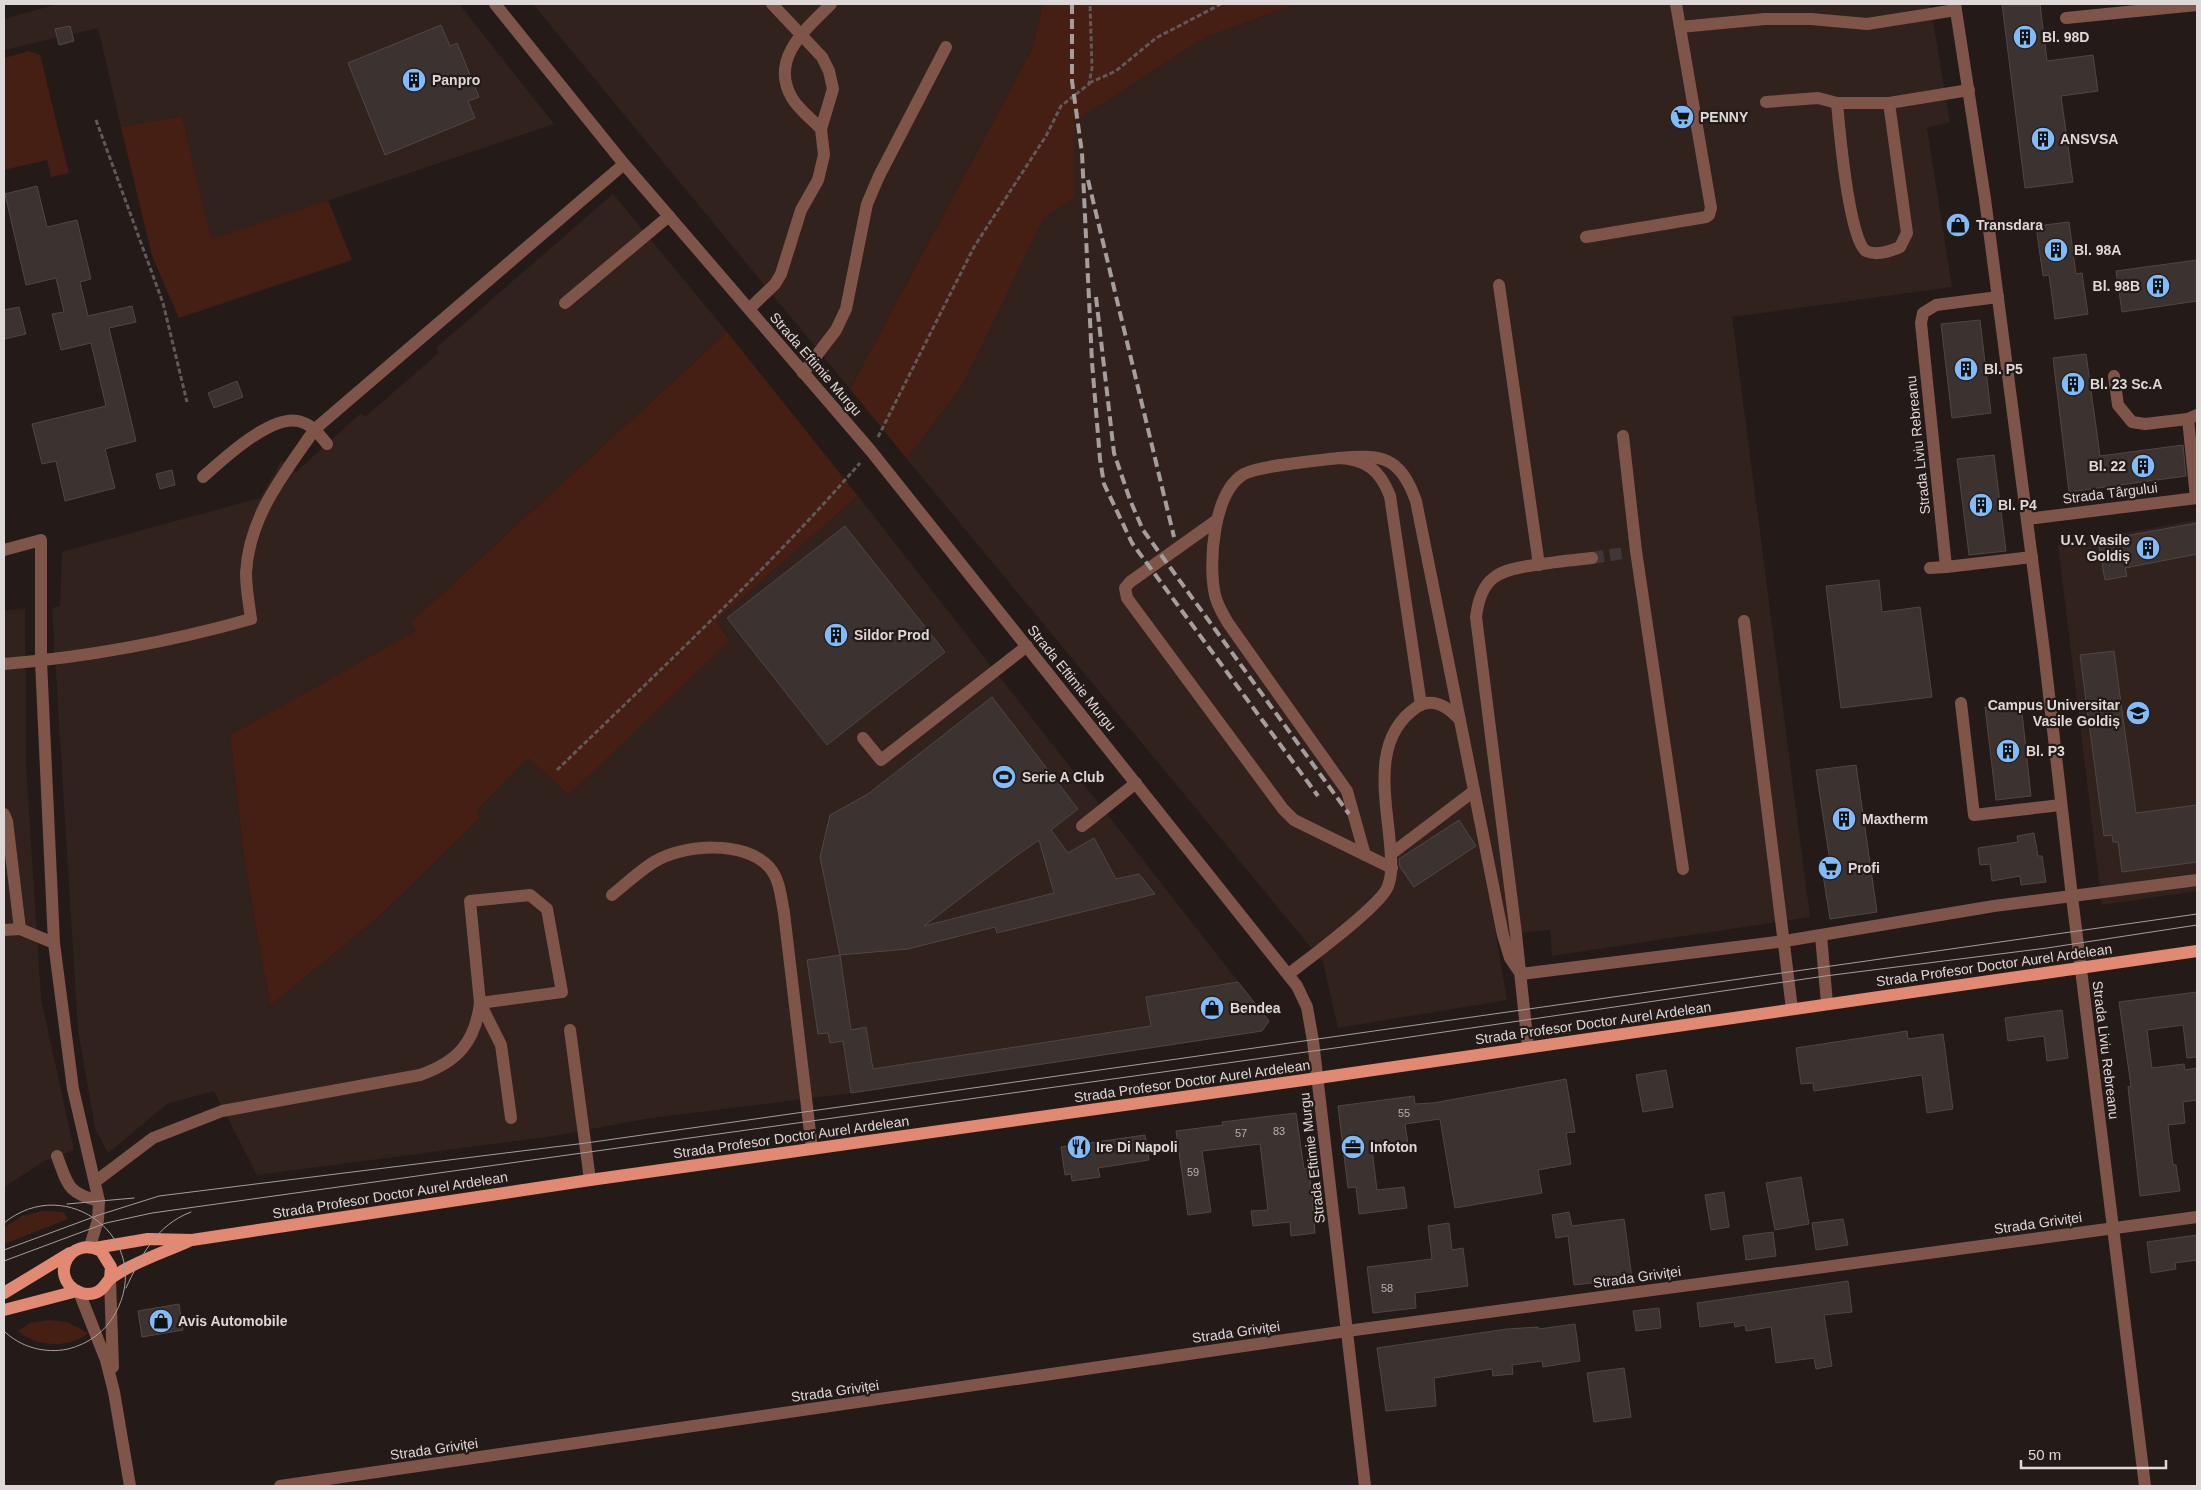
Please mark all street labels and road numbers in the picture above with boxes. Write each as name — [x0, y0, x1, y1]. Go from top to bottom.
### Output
street label: Strada Eftimie Murgu — [767, 309, 865, 419]
street label: Strada Liviu Rebreanu — [1903, 375, 1933, 515]
street label: Strada Târgului — [2062, 479, 2158, 507]
street label: Strada Eftimie Murgu — [1024, 622, 1120, 734]
street label: Strada Profesor Doctor Aurel Ardelean — [1875, 941, 2113, 989]
street label: Strada Liviu Rebreanu — [2090, 980, 2122, 1120]
street label: Strada Profesor Doctor Aurel Ardelean — [1474, 999, 1712, 1047]
street label: Strada Profesor Doctor Aurel Ardelean — [1073, 1057, 1311, 1105]
street label: Strada Eftimie Murgu — [1296, 1092, 1328, 1224]
street label: Strada Profesor Doctor Aurel Ardelean — [672, 1113, 910, 1161]
street label: Strada Profesor Doctor Aurel Ardelean — [271, 1168, 509, 1222]
street label: Strada Griviței — [1993, 1209, 2083, 1237]
street label: Strada Griviței — [1592, 1263, 1682, 1291]
street label: Strada Griviței — [1191, 1318, 1281, 1346]
street label: Strada Griviței — [790, 1377, 880, 1405]
street label: Strada Griviței — [389, 1435, 479, 1463]

